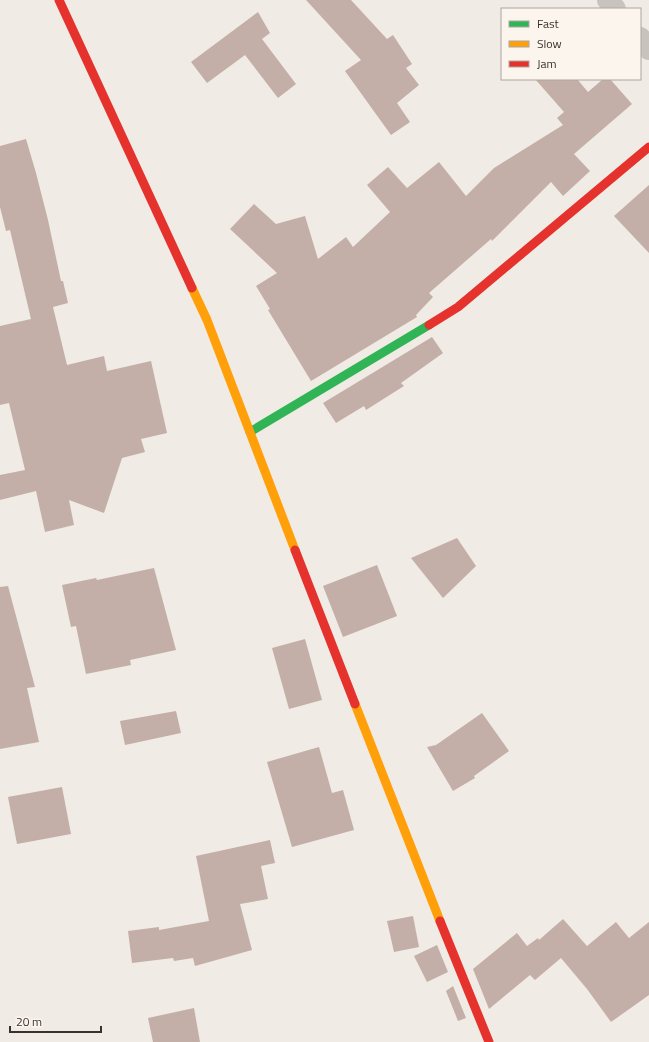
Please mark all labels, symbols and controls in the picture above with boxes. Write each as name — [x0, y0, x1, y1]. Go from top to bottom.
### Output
legend — [501, 8, 641, 80]
text: Fast — [537, 14, 560, 33]
text: Slow — [537, 34, 562, 53]
text: Jam — [537, 54, 557, 73]
scale bar — [10, 1008, 101, 1034]
text: 20 m — [16, 1012, 42, 1031]

